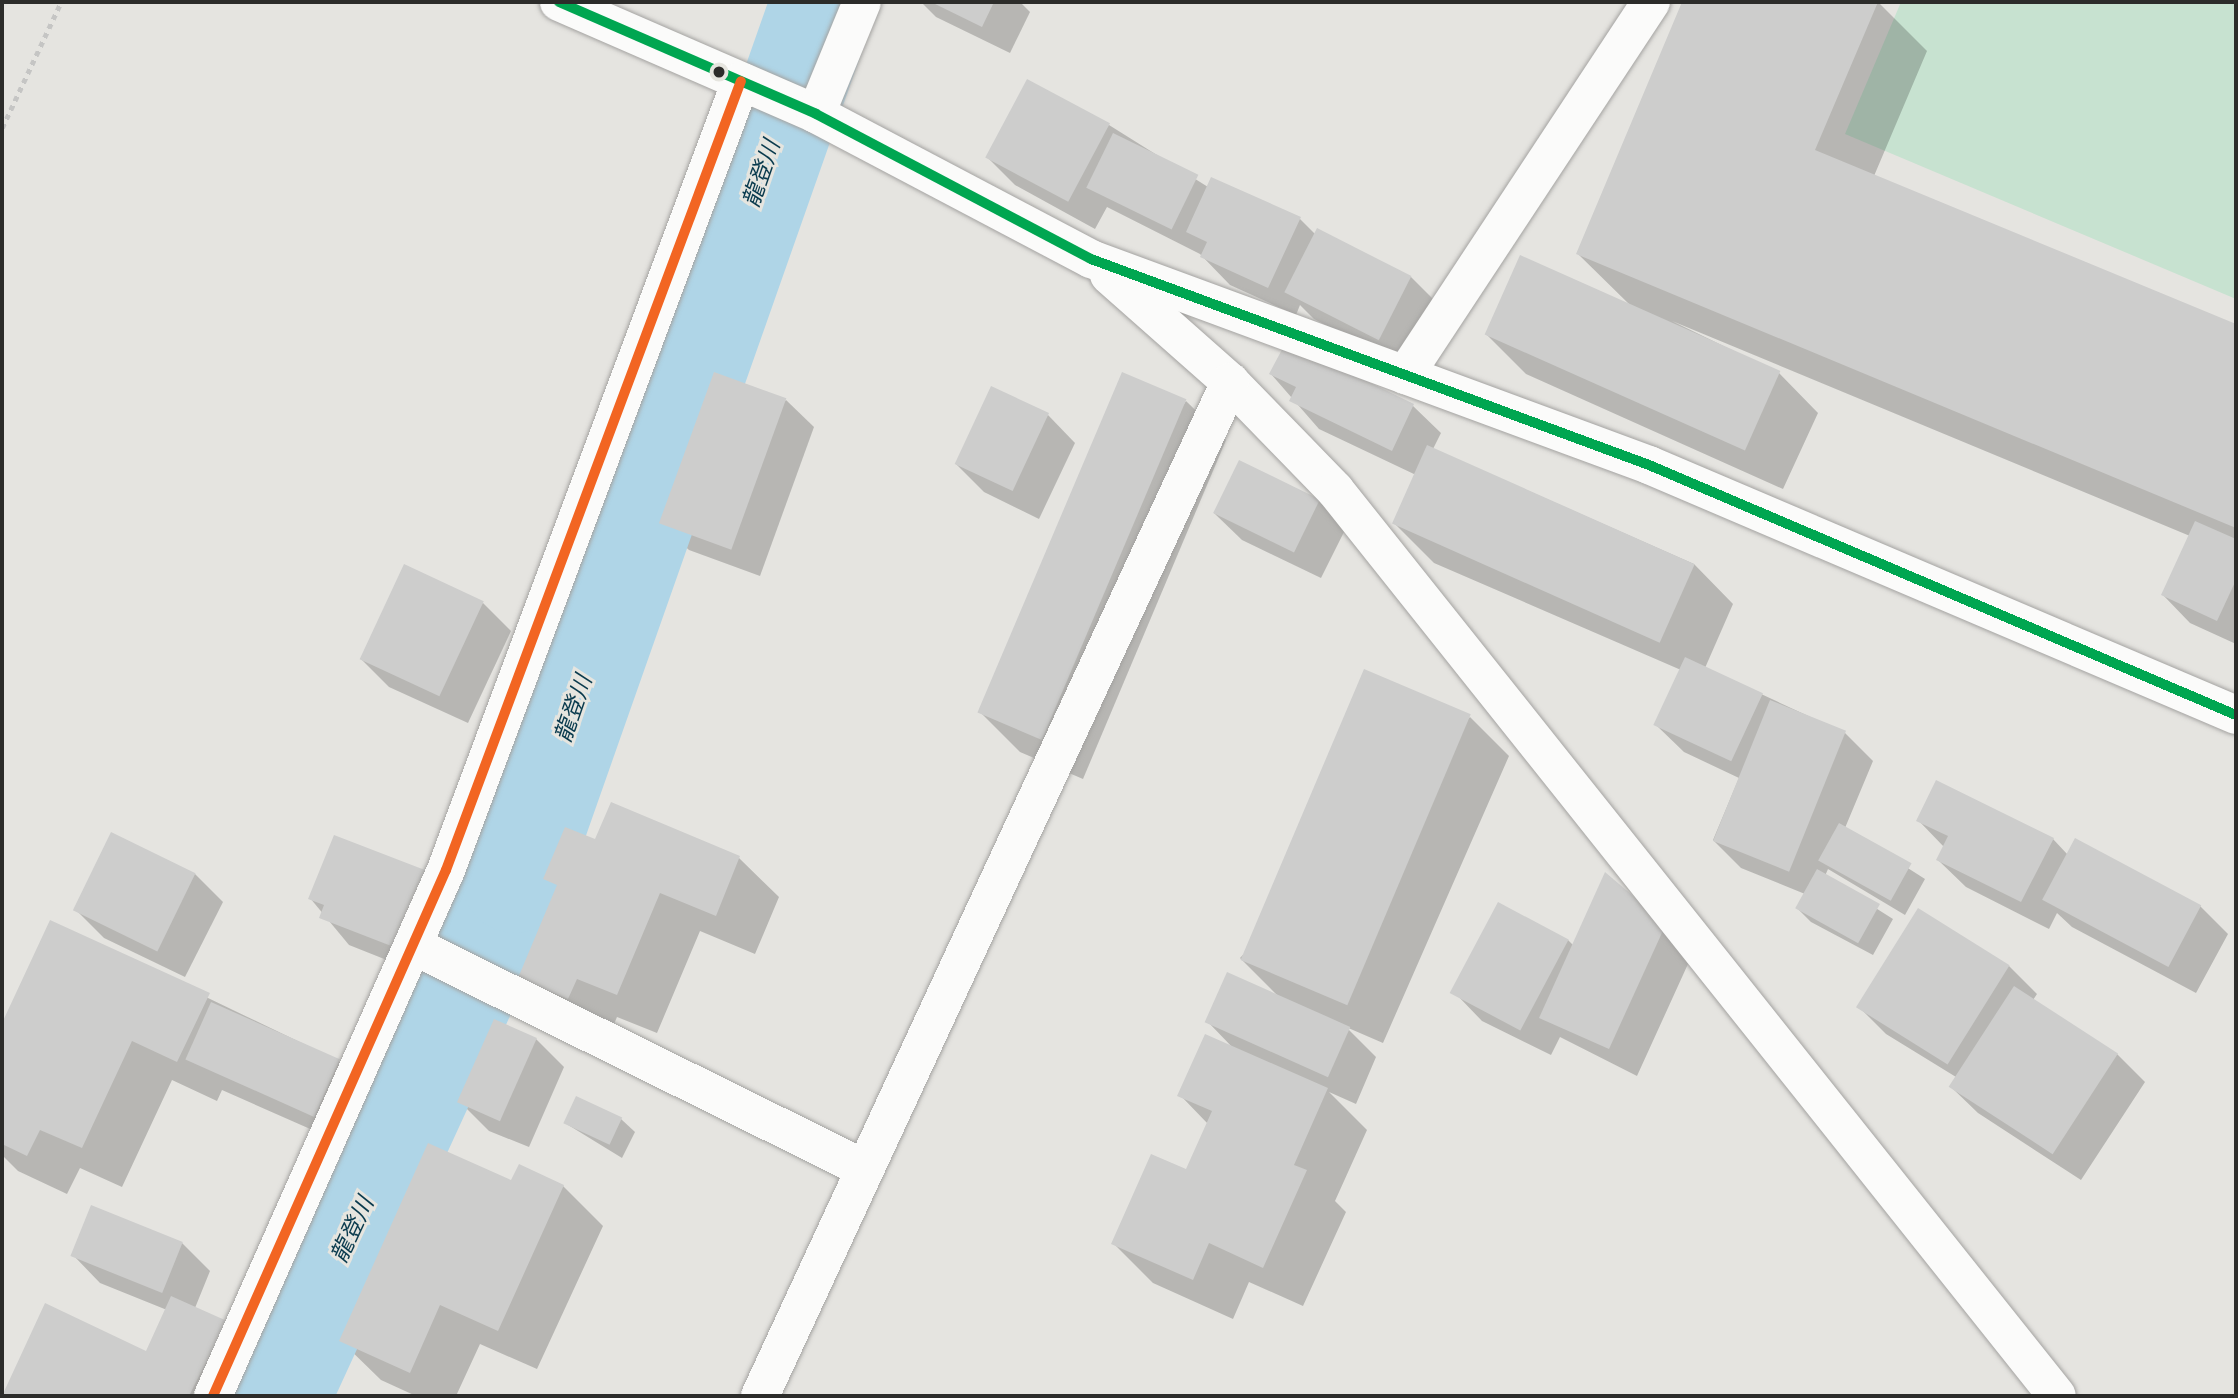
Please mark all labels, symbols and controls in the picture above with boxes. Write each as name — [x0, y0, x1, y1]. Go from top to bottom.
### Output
unlabelled marker — [712, 65, 726, 79]
water label: 龍登川 — [738, 137, 786, 211]
water label: 龍登川 — [550, 672, 598, 746]
water label: 龍登川 — [326, 1193, 380, 1267]

